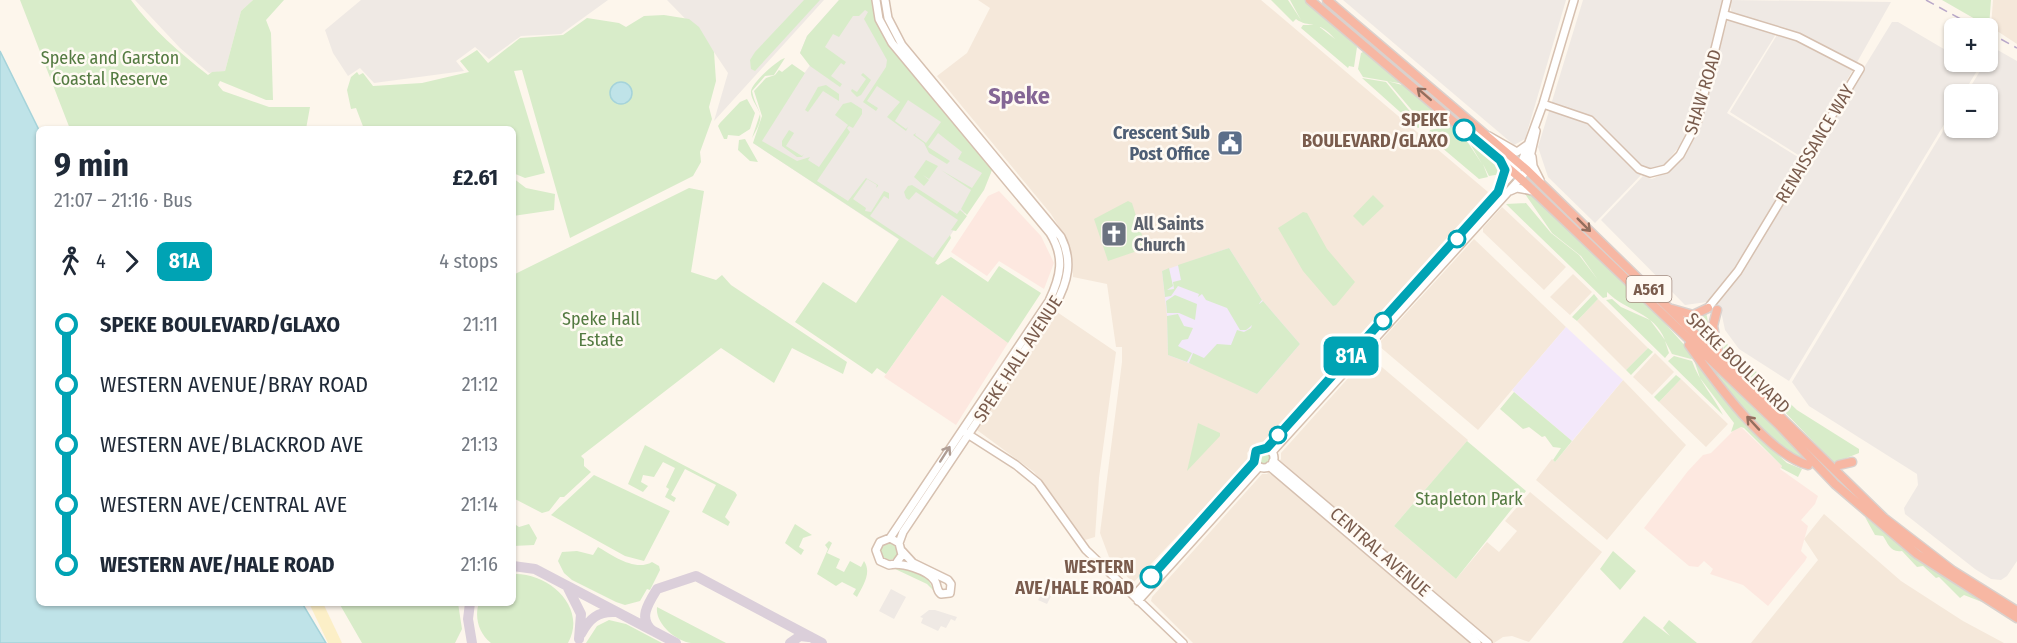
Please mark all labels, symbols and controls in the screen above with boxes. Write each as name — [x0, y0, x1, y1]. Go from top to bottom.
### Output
map controls — [1944, 18, 1998, 138]
button: + — [1944, 18, 1998, 72]
park label: Speke and Garston Coastal Reserve — [41, 47, 179, 90]
street label: SHAW ROAD — [1680, 47, 1726, 137]
street label: RENAISSANCE WAY — [1771, 81, 1859, 207]
district label: Speke — [988, 82, 1050, 110]
button: − — [1944, 84, 1998, 138]
one-way arrow — [1416, 88, 1432, 101]
place label: SPEKE BOULEVARD/GLAXO — [1302, 109, 1448, 152]
marker: SPEKE BOULEVARD/GLAXO — [1453, 119, 1475, 141]
place label: Crescent Sub Post Office — [1113, 122, 1210, 165]
public building icon: Crescent Sub Post Office — [1215, 128, 1245, 158]
text: 9 min — [54, 145, 129, 185]
text: £2.61 — [453, 164, 498, 191]
text: 21:07 – 21:16 · Bus — [54, 188, 192, 212]
place label: All Saints Church — [1133, 213, 1204, 256]
one-way arrow — [1576, 218, 1591, 233]
church icon: All Saints Church — [1099, 219, 1129, 249]
unlabelled marker — [1448, 230, 1466, 248]
icon: walk — [54, 245, 87, 278]
icon: forward — [115, 245, 148, 278]
text: 81A — [169, 248, 200, 274]
text: 4 — [96, 249, 106, 273]
text: 4 stops — [439, 249, 498, 273]
road number: A561 — [1626, 276, 1672, 302]
street label: SPEKE HALL AVENUE — [969, 292, 1067, 426]
park label: Speke Hall Estate — [562, 308, 640, 351]
street label: SPEKE BOULEVARD — [1682, 308, 1794, 418]
text: SPEKE BOULEVARD/GLAXO — [100, 311, 340, 338]
text: 21:11 — [463, 312, 498, 336]
unlabelled marker — [1374, 312, 1392, 330]
line badge: 81A — [1316, 336, 1386, 376]
text: 81A — [1336, 343, 1366, 369]
text: WESTERN AVENUE/BRAY ROAD — [100, 371, 368, 398]
text: 21:12 — [462, 372, 498, 396]
one-way arrow — [1746, 416, 1760, 431]
unlabelled marker — [1269, 426, 1287, 444]
text: WESTERN AVE/BLACKROD AVE — [100, 431, 363, 458]
text: 21:13 — [462, 432, 498, 456]
one-way arrow — [939, 446, 951, 463]
park label: Stapleton Park — [1415, 488, 1523, 510]
text: WESTERN AVE/CENTRAL AVE — [100, 491, 347, 518]
text: 21:14 — [461, 492, 498, 516]
street label: CENTRAL AVENUE — [1326, 503, 1434, 601]
text: WESTERN AVE/HALE ROAD — [100, 551, 334, 578]
text: 21:16 — [461, 552, 498, 576]
place label: WESTERN AVE/HALE ROAD — [1014, 556, 1134, 599]
marker: WESTERN AVE/HALE ROAD — [1140, 566, 1162, 588]

